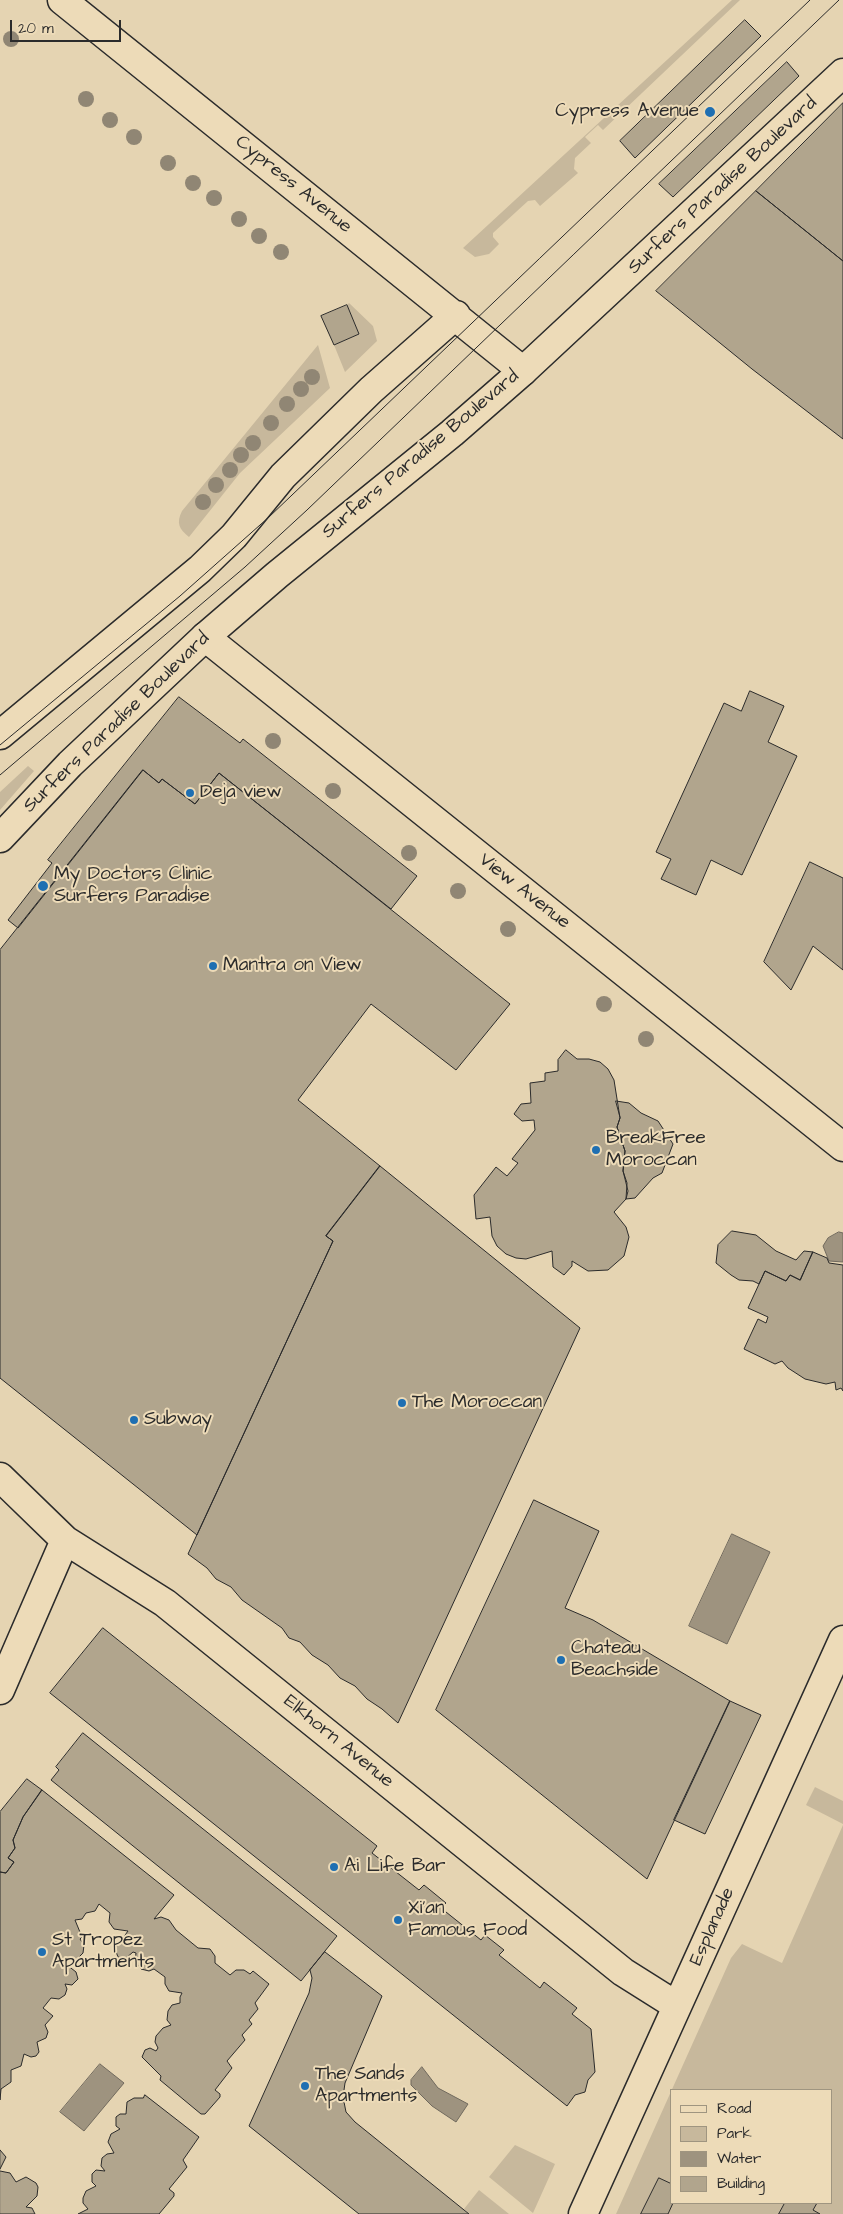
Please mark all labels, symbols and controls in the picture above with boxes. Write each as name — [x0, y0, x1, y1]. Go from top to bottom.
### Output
scale bar — [12, 10, 124, 42]
text: 20 m — [18, 18, 54, 39]
street label: Surfers Paradise Boulevard — [624, 92, 822, 280]
place label: Cypress Avenue — [555, 101, 699, 123]
marker: Cypress Avenue — [703, 105, 717, 119]
street label: Cypress Avenue — [230, 131, 356, 239]
street label: Surfers Paradise Boulevard — [318, 366, 524, 544]
street label: Surfers Paradise Boulevard — [19, 628, 215, 818]
place label: Deja view — [200, 782, 282, 804]
marker: Deja view — [184, 787, 196, 799]
street label: View Avenue — [474, 849, 574, 935]
place label: My Doctors Clinic Surfers Paradise — [54, 864, 212, 908]
marker: My Doctors Clinic Surfers Paradise — [36, 879, 50, 893]
place label: Mantra on View — [223, 955, 362, 977]
marker: Mantra on View — [207, 960, 219, 972]
place label: BreakFree Moroccan — [606, 1128, 706, 1172]
marker: BreakFree Moroccan — [590, 1144, 602, 1156]
place label: The Moroccan — [412, 1392, 542, 1414]
marker: The Moroccan — [396, 1397, 408, 1409]
place label: Subway — [144, 1409, 212, 1431]
marker: Subway — [128, 1414, 140, 1426]
place label: Chateau Beachside — [571, 1638, 658, 1682]
marker: Chateau Beachside — [555, 1654, 567, 1666]
street label: Elkhorn Avenue — [278, 1691, 398, 1793]
place label: Ai Life Bar — [344, 1856, 446, 1878]
marker: Ai Life Bar — [328, 1861, 340, 1873]
street label: Esplanade — [686, 1884, 740, 1970]
place label: Xi'an Famous Food — [408, 1898, 527, 1942]
marker: Xi'an Famous Food — [392, 1914, 404, 1926]
place label: St Tropez Apartments — [52, 1930, 154, 1974]
marker: St Tropez Apartments — [36, 1946, 48, 1958]
place label: The Sands Apartments — [315, 2064, 417, 2108]
marker: The Sands Apartments — [299, 2080, 311, 2092]
legend — [670, 2089, 833, 2204]
text: Road — [717, 2098, 751, 2119]
text: Park — [717, 2123, 752, 2144]
text: Water — [717, 2148, 761, 2169]
text: Building — [717, 2173, 765, 2194]

